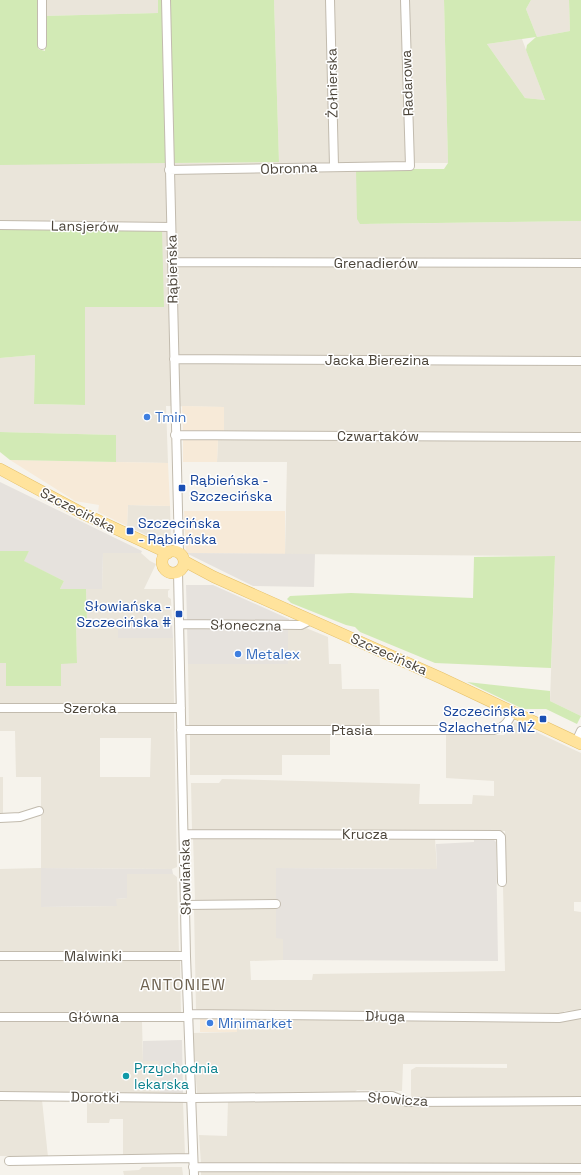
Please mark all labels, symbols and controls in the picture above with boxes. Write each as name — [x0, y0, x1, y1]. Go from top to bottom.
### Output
street label: Żołnierska — [322, 48, 342, 118]
street label: Radarowa — [397, 49, 417, 117]
street label: Obronna — [260, 158, 318, 178]
street label: Lansjerów — [51, 216, 119, 236]
street label: Rąbieńska — [162, 234, 182, 304]
street label: Grenadierów — [334, 254, 418, 272]
street label: Jacka Bierezina — [325, 351, 429, 369]
place label: Tmin — [155, 408, 186, 426]
marker: Tmin — [142, 412, 152, 422]
street label: Czwartaków — [337, 427, 419, 445]
place label: Rąbieńska - Szczecińska — [190, 471, 272, 505]
street label: Szczecińska — [37, 483, 119, 537]
marker: Rąbieńska - Szczecińska — [177, 483, 187, 493]
place label: Szczecińska - Rąbieńska — [138, 514, 220, 548]
marker: Szczecińska - Rąbieńska — [125, 526, 135, 536]
place label: Słowiańska - Szczecińska # — [76, 597, 171, 631]
marker: Słowiańska - Szczecińska # — [174, 609, 184, 619]
street label: Słoneczna — [210, 615, 282, 635]
street label: Szczecińska — [348, 629, 430, 679]
place label: Metalex — [246, 645, 300, 663]
marker: Metalex — [233, 649, 243, 659]
street label: Szeroka — [64, 699, 117, 717]
place label: Szczecińska - Szlachetna NŻ — [439, 702, 535, 736]
marker: Szczecińska - Szlachetna NŻ — [538, 714, 548, 724]
street label: Ptasia — [331, 721, 373, 739]
street label: Krucza — [342, 825, 388, 843]
street label: Słowiańska — [175, 839, 195, 915]
street label: Malwinki — [64, 947, 122, 965]
district label: ANTONIEW — [140, 974, 226, 995]
street label: Długa — [365, 1007, 405, 1025]
street label: Główna — [69, 1008, 119, 1026]
place label: Minimarket — [218, 1014, 293, 1032]
marker: Minimarket — [205, 1018, 215, 1028]
place label: Przychodnia lekarska — [134, 1059, 218, 1093]
marker: Przychodnia lekarska — [121, 1071, 131, 1081]
street label: Dorotki — [70, 1088, 120, 1106]
street label: Słowicza — [367, 1088, 429, 1110]

